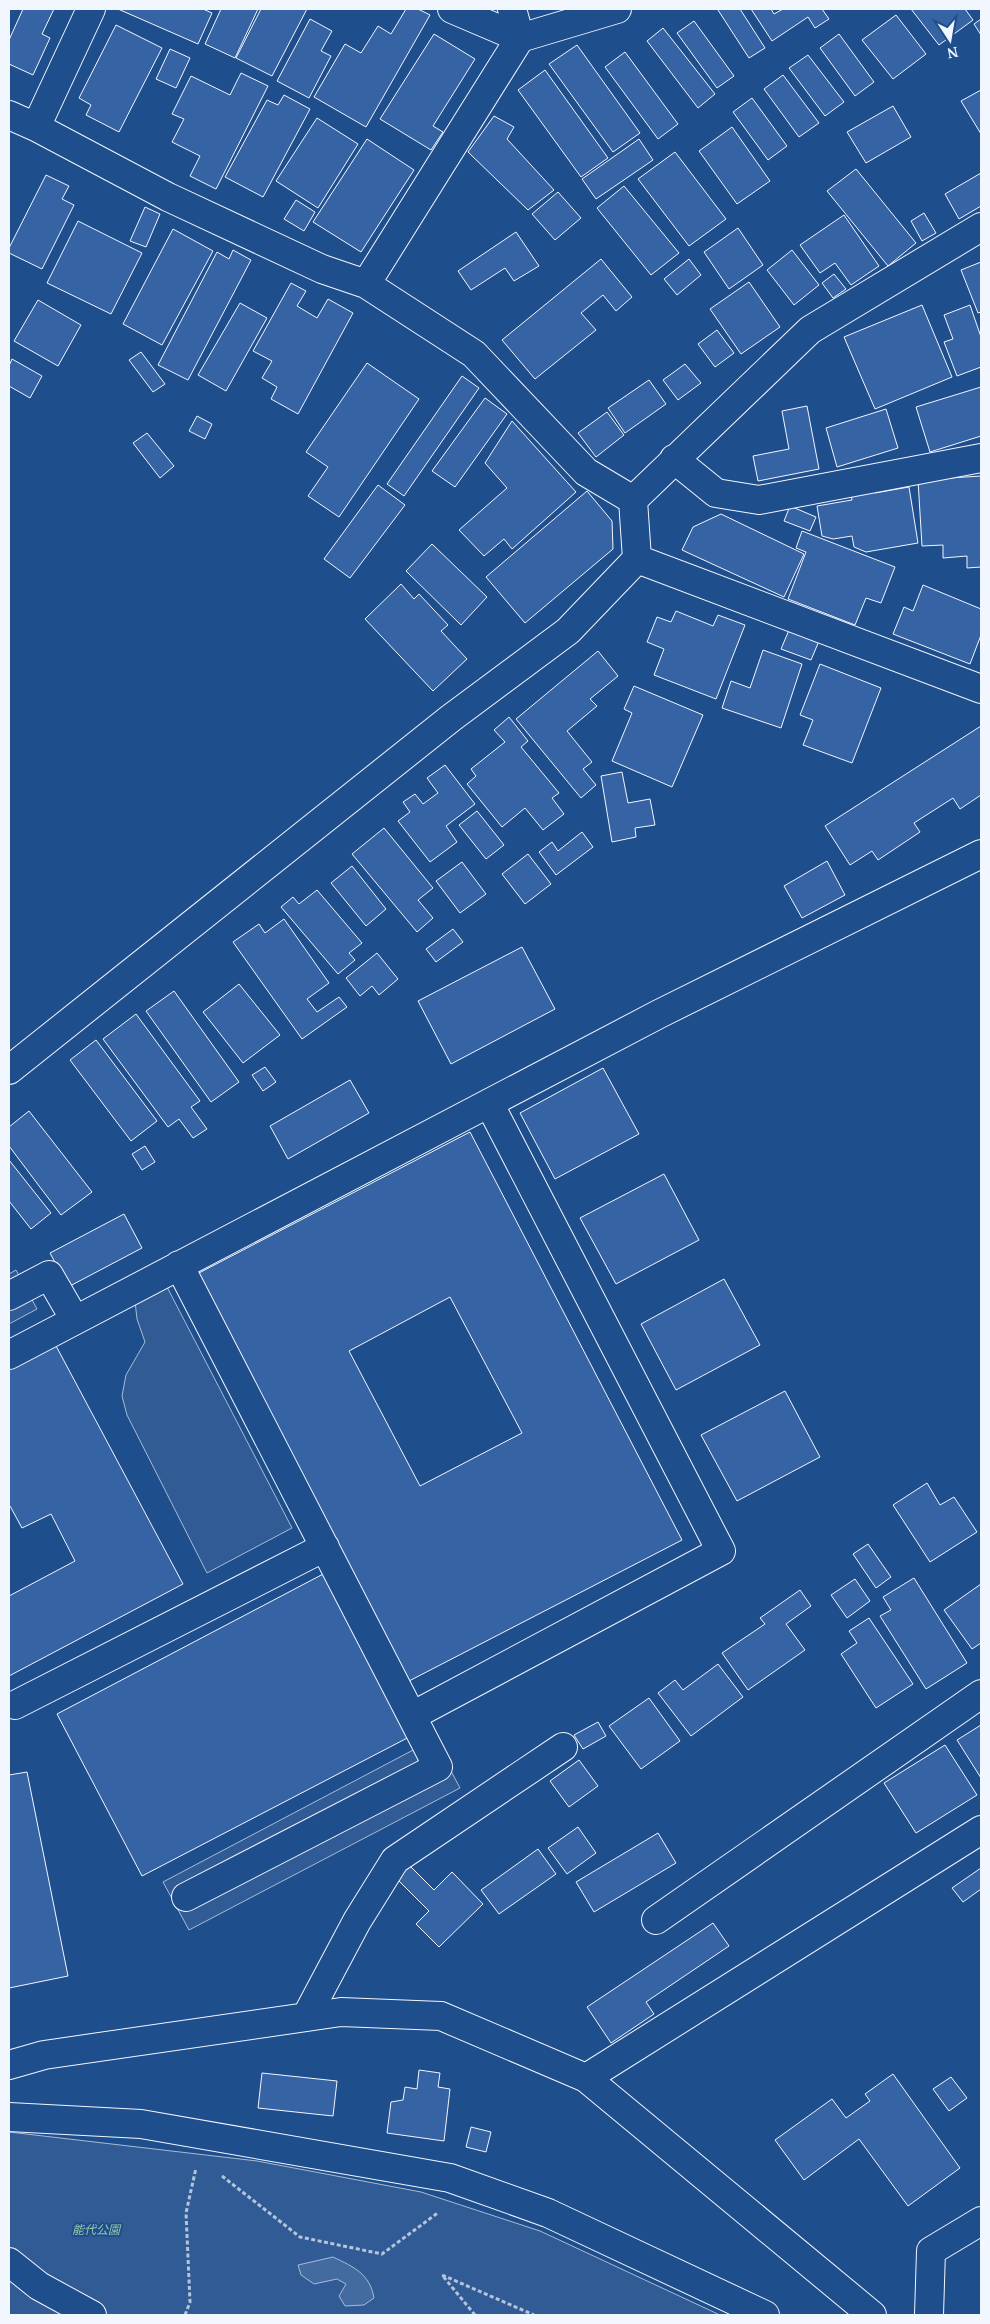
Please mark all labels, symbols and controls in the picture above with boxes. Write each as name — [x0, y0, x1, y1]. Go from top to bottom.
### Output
north arrow — [925, 15, 975, 65]
text: N — [945, 43, 960, 64]
park label: 能代公園 — [72, 2222, 122, 2237]

